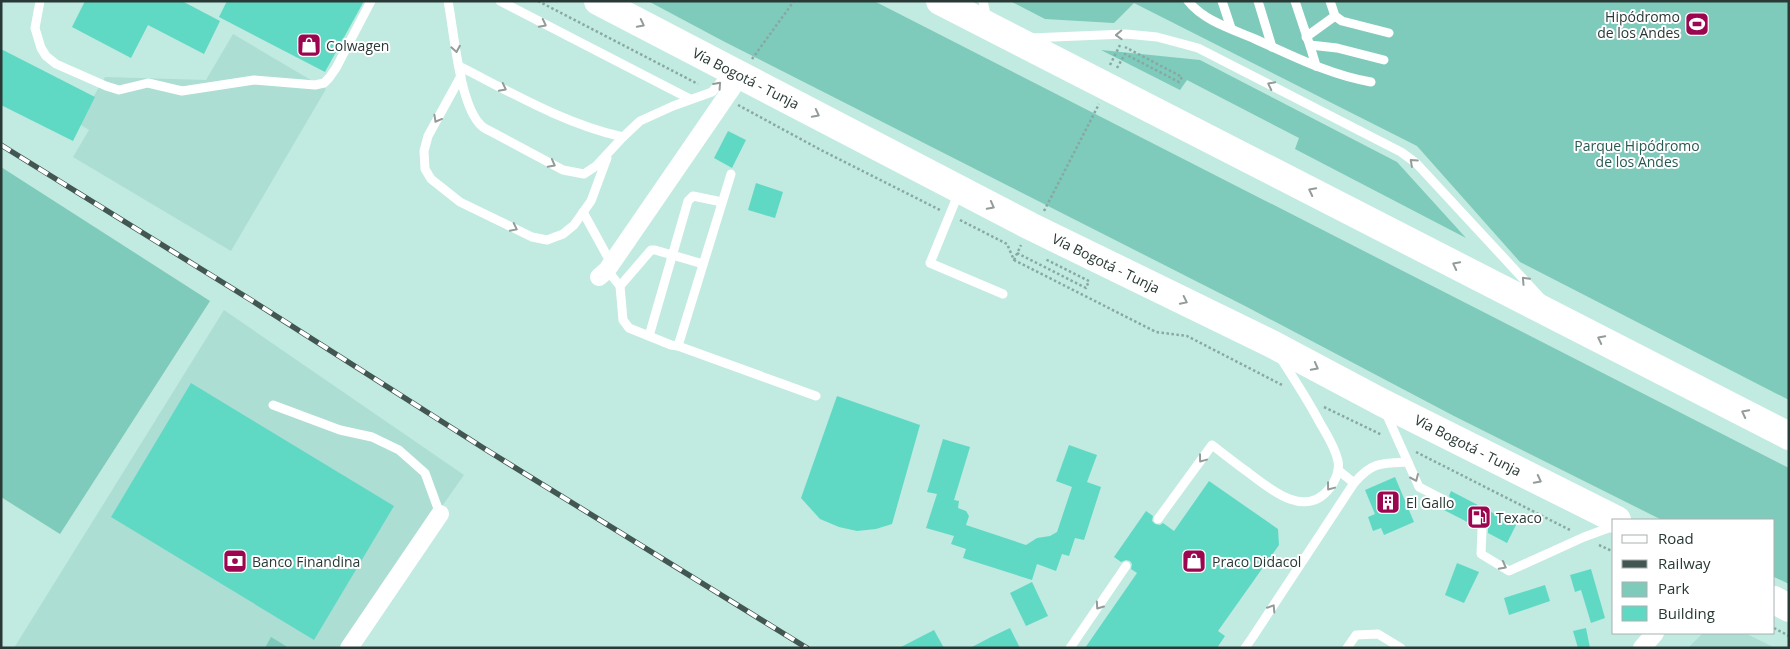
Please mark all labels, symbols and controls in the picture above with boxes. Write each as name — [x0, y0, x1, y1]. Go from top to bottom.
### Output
place label: Hipódromo de los Andes — [1597, 7, 1680, 42]
sports icon: Hipódromo de los Andes — [1684, 11, 1710, 37]
one-way arrow — [538, 18, 547, 28]
one-way arrow — [636, 18, 645, 28]
one-way arrow — [1114, 30, 1122, 40]
shop icon: Colwagen — [296, 32, 322, 58]
place label: Colwagen — [326, 36, 389, 55]
street label: Vía Bogotá - Tunja — [689, 43, 803, 113]
one-way arrow — [451, 45, 461, 54]
one-way arrow — [1267, 81, 1276, 91]
one-way arrow — [498, 82, 507, 92]
one-way arrow — [712, 82, 721, 91]
one-way arrow — [811, 108, 820, 118]
one-way arrow — [434, 113, 444, 122]
park label: Parque Hipódromo de los Andes — [1574, 136, 1700, 171]
one-way arrow — [547, 158, 556, 168]
one-way arrow — [1410, 159, 1419, 168]
one-way arrow — [1308, 187, 1317, 197]
one-way arrow — [986, 200, 995, 210]
one-way arrow — [509, 222, 518, 232]
street label: Vía Bogotá - Tunja — [1049, 229, 1163, 297]
one-way arrow — [1453, 261, 1462, 271]
one-way arrow — [1522, 277, 1531, 286]
one-way arrow — [1179, 295, 1188, 305]
one-way arrow — [1597, 335, 1606, 345]
one-way arrow — [1310, 361, 1319, 371]
one-way arrow — [1742, 409, 1751, 419]
street label: Vía Bogotá - Tunja — [1411, 410, 1525, 480]
one-way arrow — [1199, 453, 1207, 462]
one-way arrow — [1409, 473, 1420, 482]
one-way arrow — [1533, 474, 1542, 484]
one-way arrow — [1327, 481, 1335, 490]
building icon: El Gallo — [1375, 489, 1401, 515]
place label: El Gallo — [1406, 493, 1454, 512]
fuel station icon: Texaco — [1466, 504, 1492, 530]
place label: Texaco — [1496, 508, 1542, 527]
legend — [1612, 519, 1775, 634]
text: Road — [1658, 528, 1694, 548]
bank icon: Banco Finandina — [222, 548, 248, 574]
shop icon: Praco Didacol — [1181, 548, 1207, 574]
place label: Banco Finandina — [252, 552, 360, 571]
place label: Praco Didacol — [1212, 552, 1301, 571]
text: Railway — [1658, 553, 1711, 573]
one-way arrow — [1497, 560, 1506, 570]
text: Park — [1658, 578, 1689, 598]
one-way arrow — [1096, 600, 1105, 610]
text: Building — [1658, 603, 1715, 623]
one-way arrow — [1266, 604, 1276, 613]

